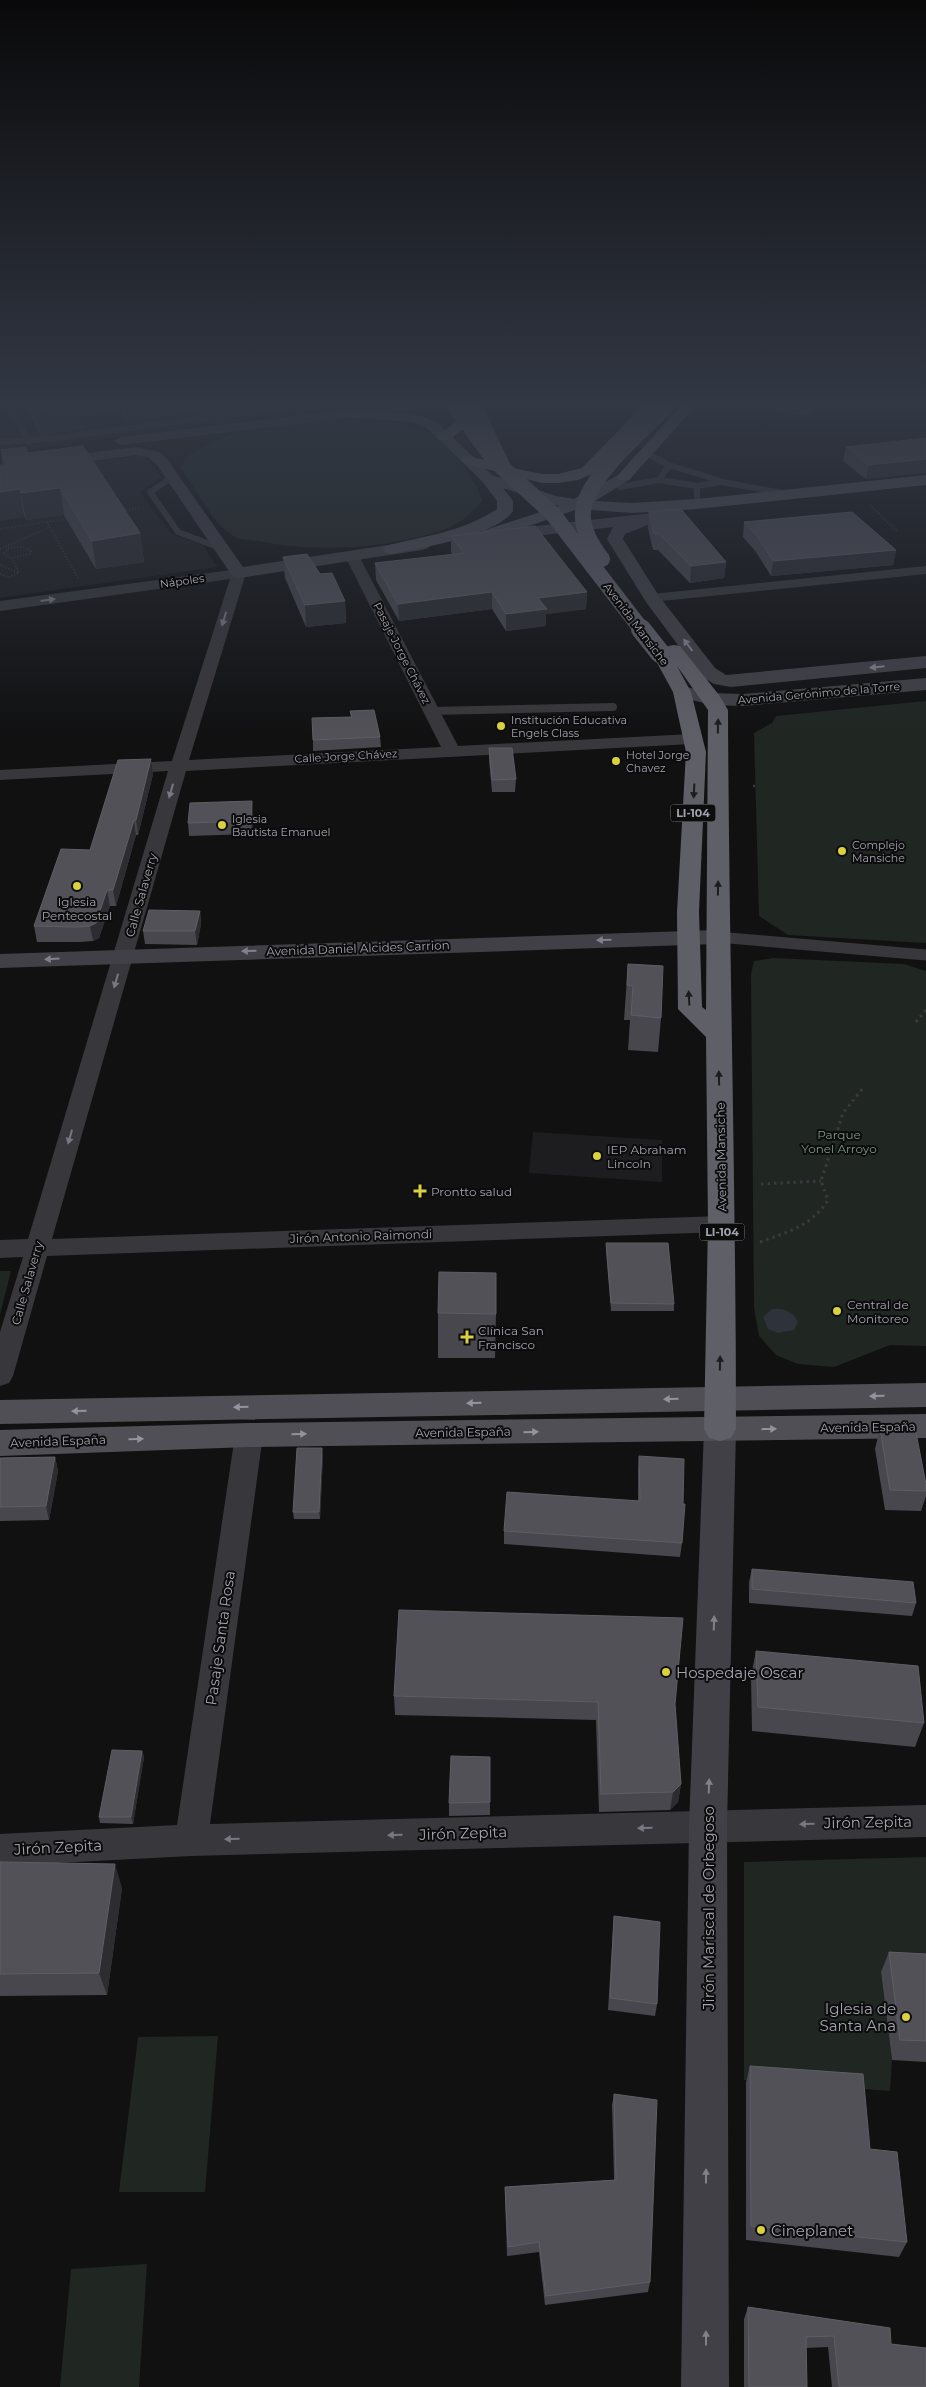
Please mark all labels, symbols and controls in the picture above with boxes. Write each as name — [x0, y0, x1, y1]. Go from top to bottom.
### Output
street label: Nápoles — [159, 571, 206, 591]
street label: Avenida Mansiche — [600, 580, 672, 669]
one-way arrow — [41, 595, 57, 603]
street label: Pasaje Jorge Chávez — [370, 600, 434, 706]
one-way arrow — [220, 612, 228, 627]
one-way arrow — [682, 639, 693, 652]
one-way arrow — [869, 663, 885, 671]
street label: Avenida Gerónimo de la Torre — [737, 679, 901, 707]
place label: Institución Educativa Engels Class — [511, 713, 627, 740]
one-way arrow — [714, 718, 722, 734]
marker: Institución Educativa Engels Class — [495, 720, 507, 732]
street label: Calle Jorge Chávez — [294, 746, 398, 766]
place label: Hotel Jorge Chavez — [626, 748, 690, 775]
marker: Hotel Jorge Chavez — [610, 755, 622, 767]
one-way arrow — [167, 784, 175, 799]
one-way arrow — [689, 784, 697, 800]
road number: LI-104 — [670, 804, 716, 821]
place label: Iglesia Bautista Emanuel — [232, 812, 331, 839]
marker: Iglesia Bautista Emanuel — [216, 819, 228, 831]
place label: Complejo Mansiche — [852, 838, 905, 865]
marker: Complejo Mansiche — [836, 845, 848, 857]
street label: Calle Salaverry — [122, 851, 160, 939]
marker: Iglesia Pentecostal — [71, 880, 83, 892]
one-way arrow — [714, 880, 722, 896]
place label: Iglesia Pentecostal — [42, 894, 112, 923]
one-way arrow — [595, 936, 611, 944]
street label: Avenida Daniel Alcides Carrion — [266, 937, 450, 959]
one-way arrow — [241, 948, 257, 956]
one-way arrow — [43, 955, 59, 963]
one-way arrow — [112, 974, 120, 989]
one-way arrow — [685, 990, 693, 1006]
one-way arrow — [715, 1070, 723, 1086]
street label: Avenida Mansiche — [713, 1102, 729, 1212]
park label: Parque Yonel Arroyo — [801, 1127, 877, 1156]
one-way arrow — [66, 1129, 74, 1144]
place label: IEP Abraham Lincoln — [607, 1142, 686, 1171]
marker: IEP Abraham Lincoln — [591, 1150, 603, 1162]
marker: Prontto salud — [413, 1184, 427, 1198]
place label: Prontto salud — [431, 1184, 512, 1199]
road number: LI-104 — [700, 1224, 744, 1240]
street label: Jirón Antonio Raimondi — [289, 1226, 432, 1246]
street label: Calle Salaverry — [8, 1239, 46, 1327]
place label: Central de Monitoreo — [847, 1297, 909, 1326]
marker: Central de Monitoreo — [831, 1305, 843, 1317]
place label: Clínica San Francisco — [478, 1323, 544, 1352]
marker: Clínica San Francisco — [460, 1330, 474, 1344]
one-way arrow — [717, 1355, 725, 1371]
one-way arrow — [869, 1392, 885, 1400]
one-way arrow — [663, 1395, 679, 1403]
one-way arrow — [465, 1399, 481, 1407]
one-way arrow — [233, 1404, 249, 1412]
one-way arrow — [71, 1407, 87, 1415]
street label: Avenida España — [820, 1419, 916, 1435]
street label: Avenida España — [415, 1424, 511, 1440]
one-way arrow — [761, 1425, 777, 1433]
one-way arrow — [523, 1427, 539, 1435]
one-way arrow — [291, 1430, 307, 1438]
street label: Avenida España — [10, 1432, 106, 1450]
one-way arrow — [128, 1434, 144, 1442]
street label: Pasaje Santa Rosa — [201, 1569, 239, 1707]
one-way arrow — [710, 1615, 718, 1631]
place label: Hospedaje Oscar — [676, 1663, 804, 1682]
marker: Hospedaje Oscar — [660, 1666, 672, 1678]
one-way arrow — [705, 1778, 713, 1794]
street label: Jirón Mariscal de Orbegoso — [699, 1806, 718, 2011]
street label: Jirón Zepita — [823, 1812, 912, 1832]
one-way arrow — [799, 1820, 815, 1828]
street label: Jirón Zepita — [418, 1822, 507, 1844]
one-way arrow — [637, 1824, 653, 1832]
one-way arrow — [387, 1831, 403, 1839]
street label: Jirón Zepita — [12, 1835, 103, 1859]
one-way arrow — [224, 1835, 240, 1843]
place label: Iglesia de Santa Ana — [819, 1999, 896, 2035]
marker: Iglesia de Santa Ana — [900, 2011, 912, 2023]
one-way arrow — [702, 2168, 710, 2184]
place label: Cineplanet — [771, 2221, 853, 2240]
marker: Cineplanet — [755, 2224, 767, 2236]
one-way arrow — [702, 2330, 710, 2346]

